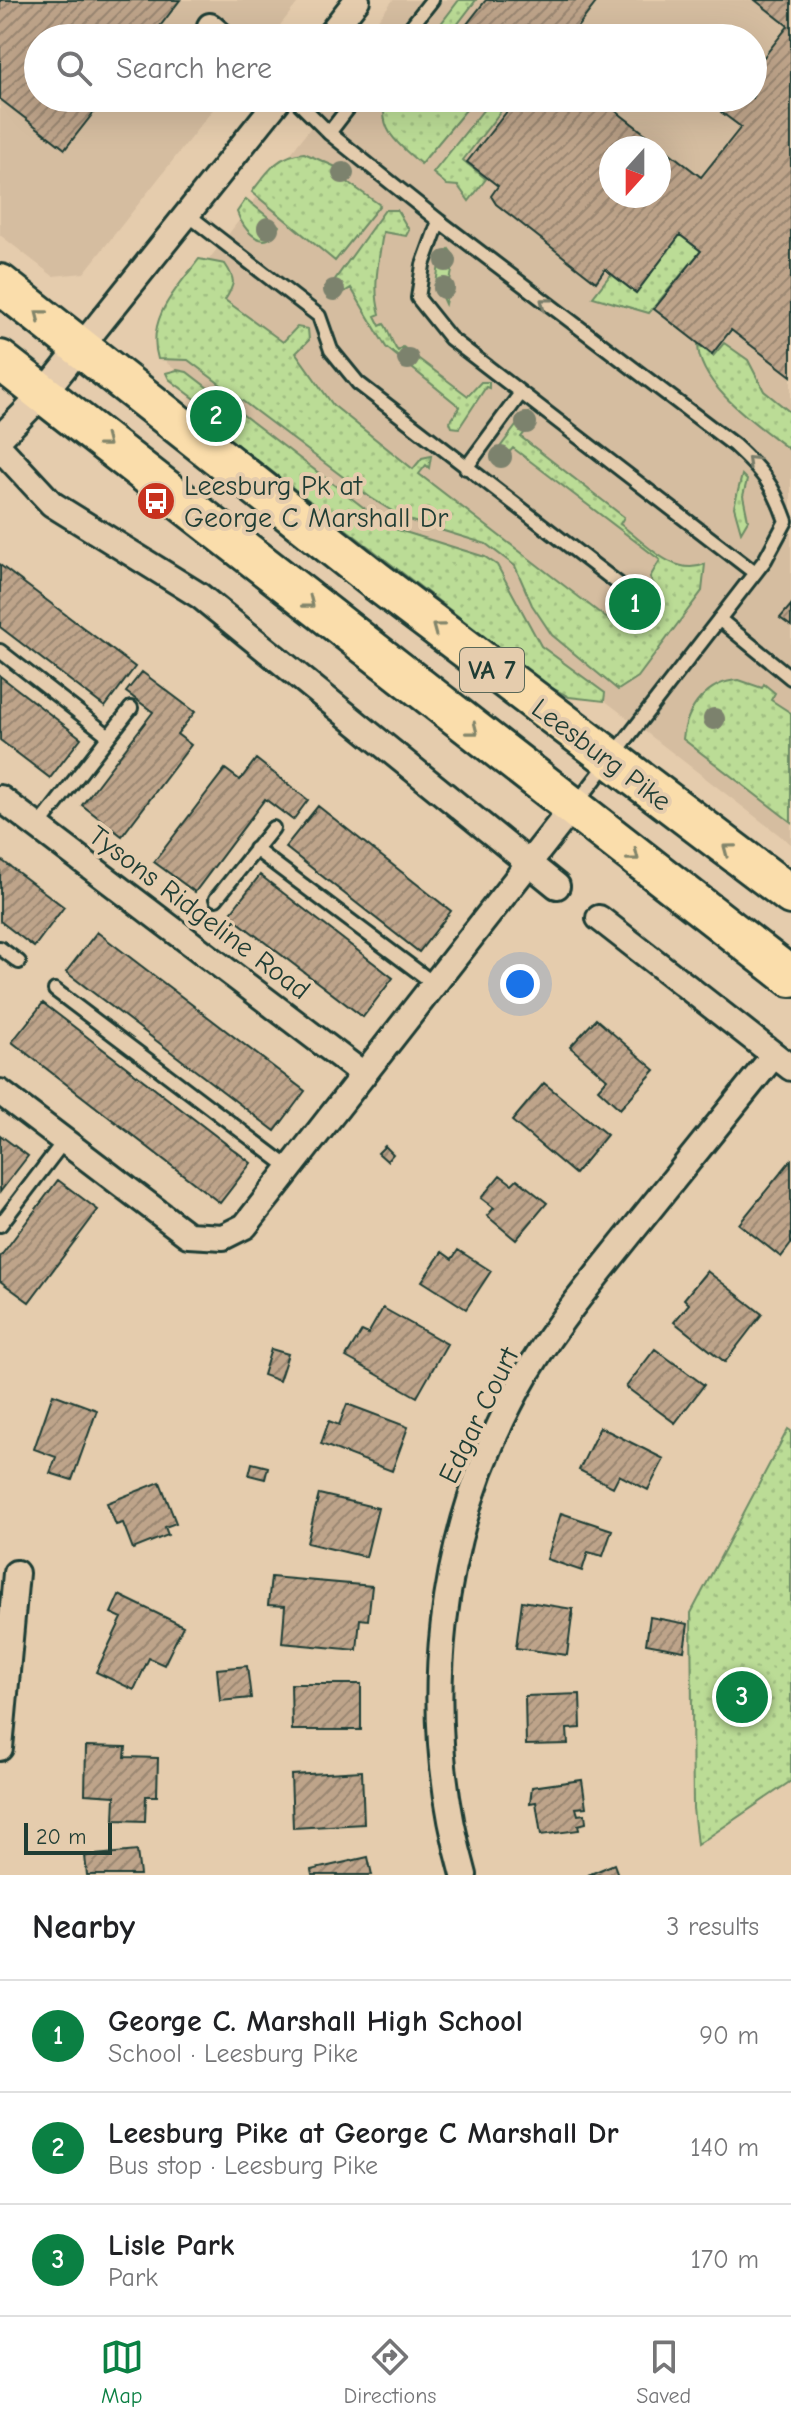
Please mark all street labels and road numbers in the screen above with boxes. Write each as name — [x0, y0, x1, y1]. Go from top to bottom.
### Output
road number: VA 7 — [460, 648, 524, 692]
street label: Leesburg Pike — [525, 692, 677, 818]
street label: Tysons Ridgeline Road — [83, 819, 316, 1006]
street label: Edgar Court — [432, 1342, 526, 1488]

